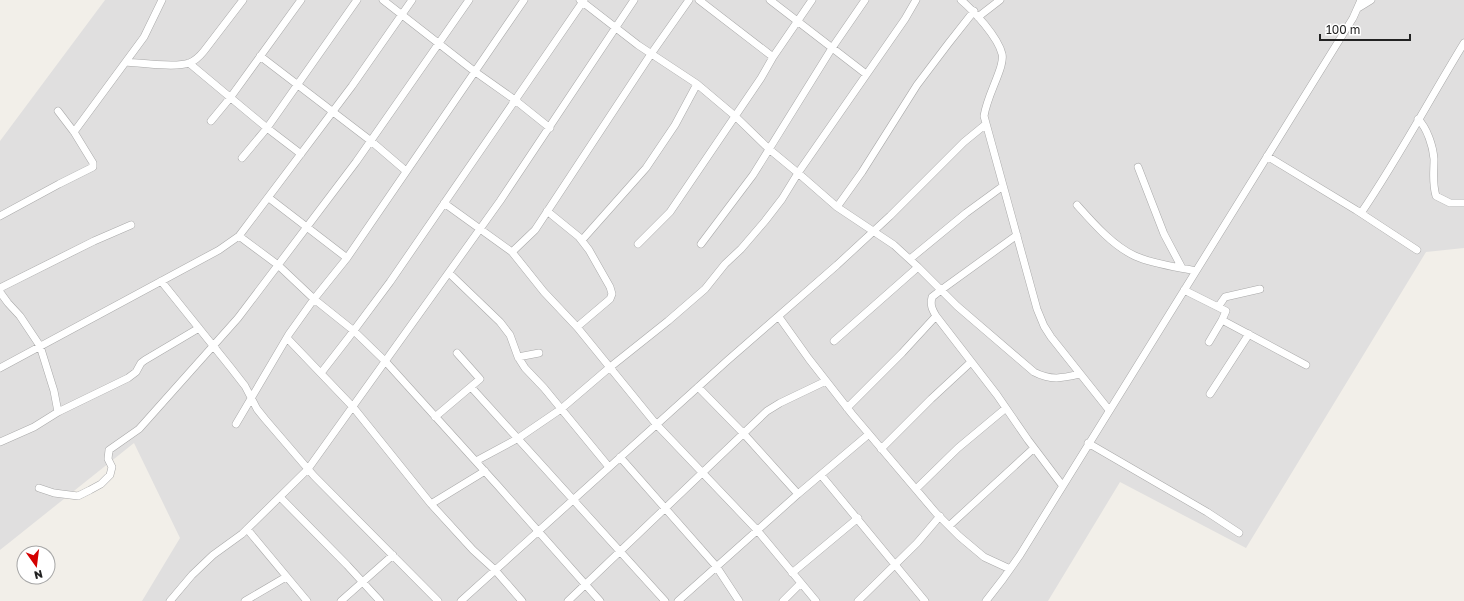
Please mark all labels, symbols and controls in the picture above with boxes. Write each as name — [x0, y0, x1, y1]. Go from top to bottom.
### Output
scale bar — [1320, 16, 1410, 42]
text: 100 m — [1326, 22, 1360, 37]
north arrow — [16, 545, 56, 585]
text: N — [33, 568, 44, 583]

